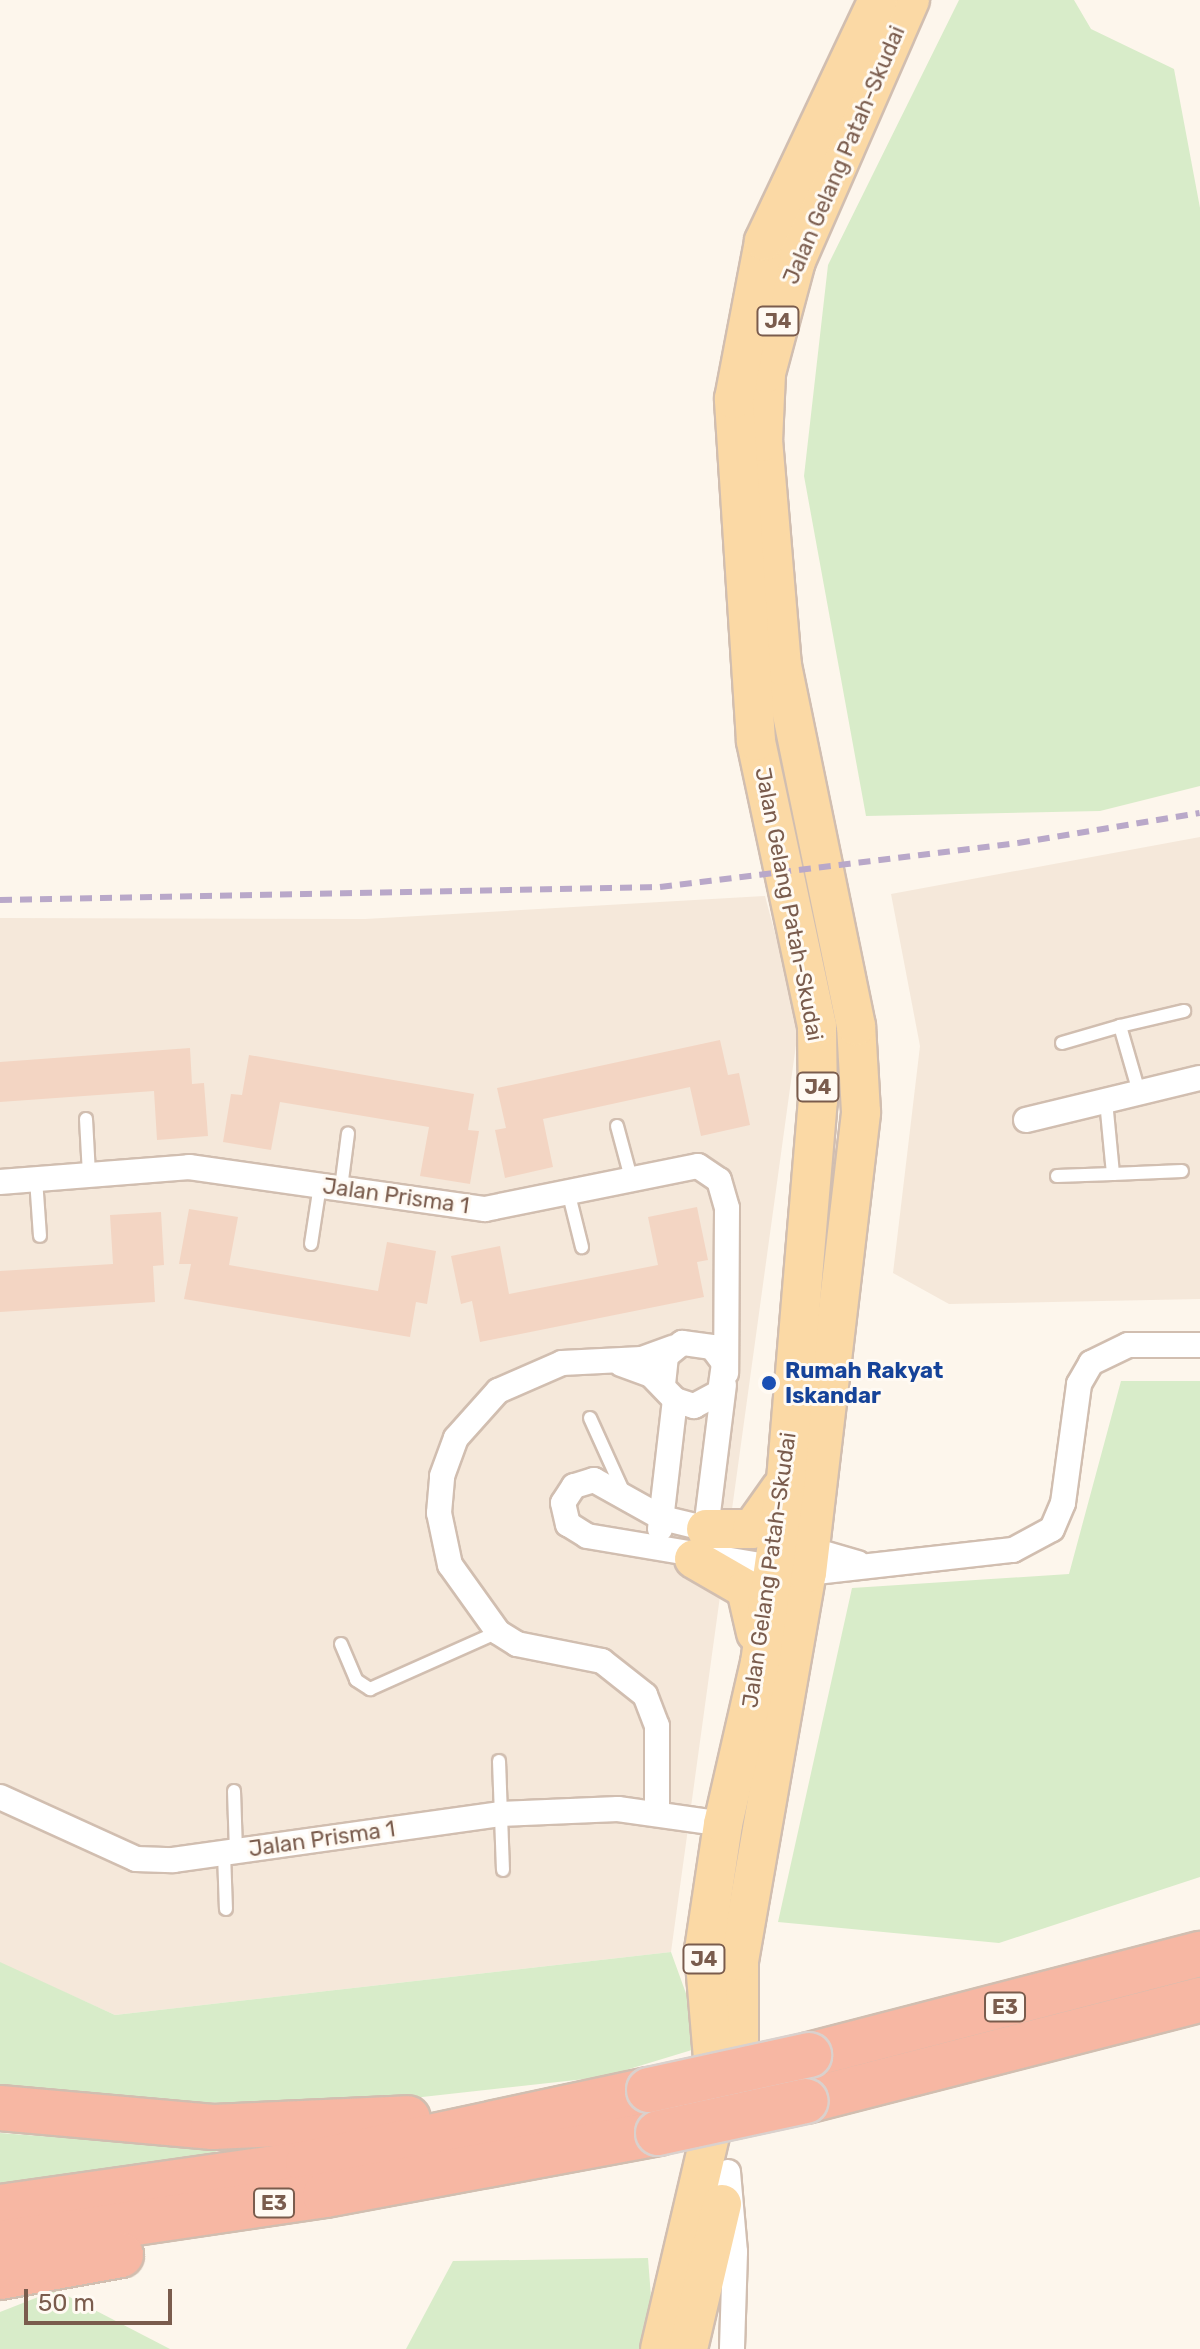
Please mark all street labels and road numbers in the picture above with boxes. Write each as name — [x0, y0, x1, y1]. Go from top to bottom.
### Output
street label: Jalan Gelang Patah-Skudai — [778, 22, 910, 288]
road number: J4 — [756, 305, 800, 337]
street label: Jalan Gelang Patah-Skudai — [750, 765, 828, 1043]
road number: J4 — [796, 1071, 840, 1103]
street label: Jalan Prisma 1 — [321, 1173, 471, 1219]
street label: Jalan Gelang Patah-Skudai — [737, 1430, 801, 1710]
street label: Jalan Prisma 1 — [247, 1816, 397, 1862]
road number: J4 — [682, 1943, 726, 1975]
road number: E3 — [983, 1991, 1027, 2023]
road number: E3 — [252, 2187, 296, 2219]

